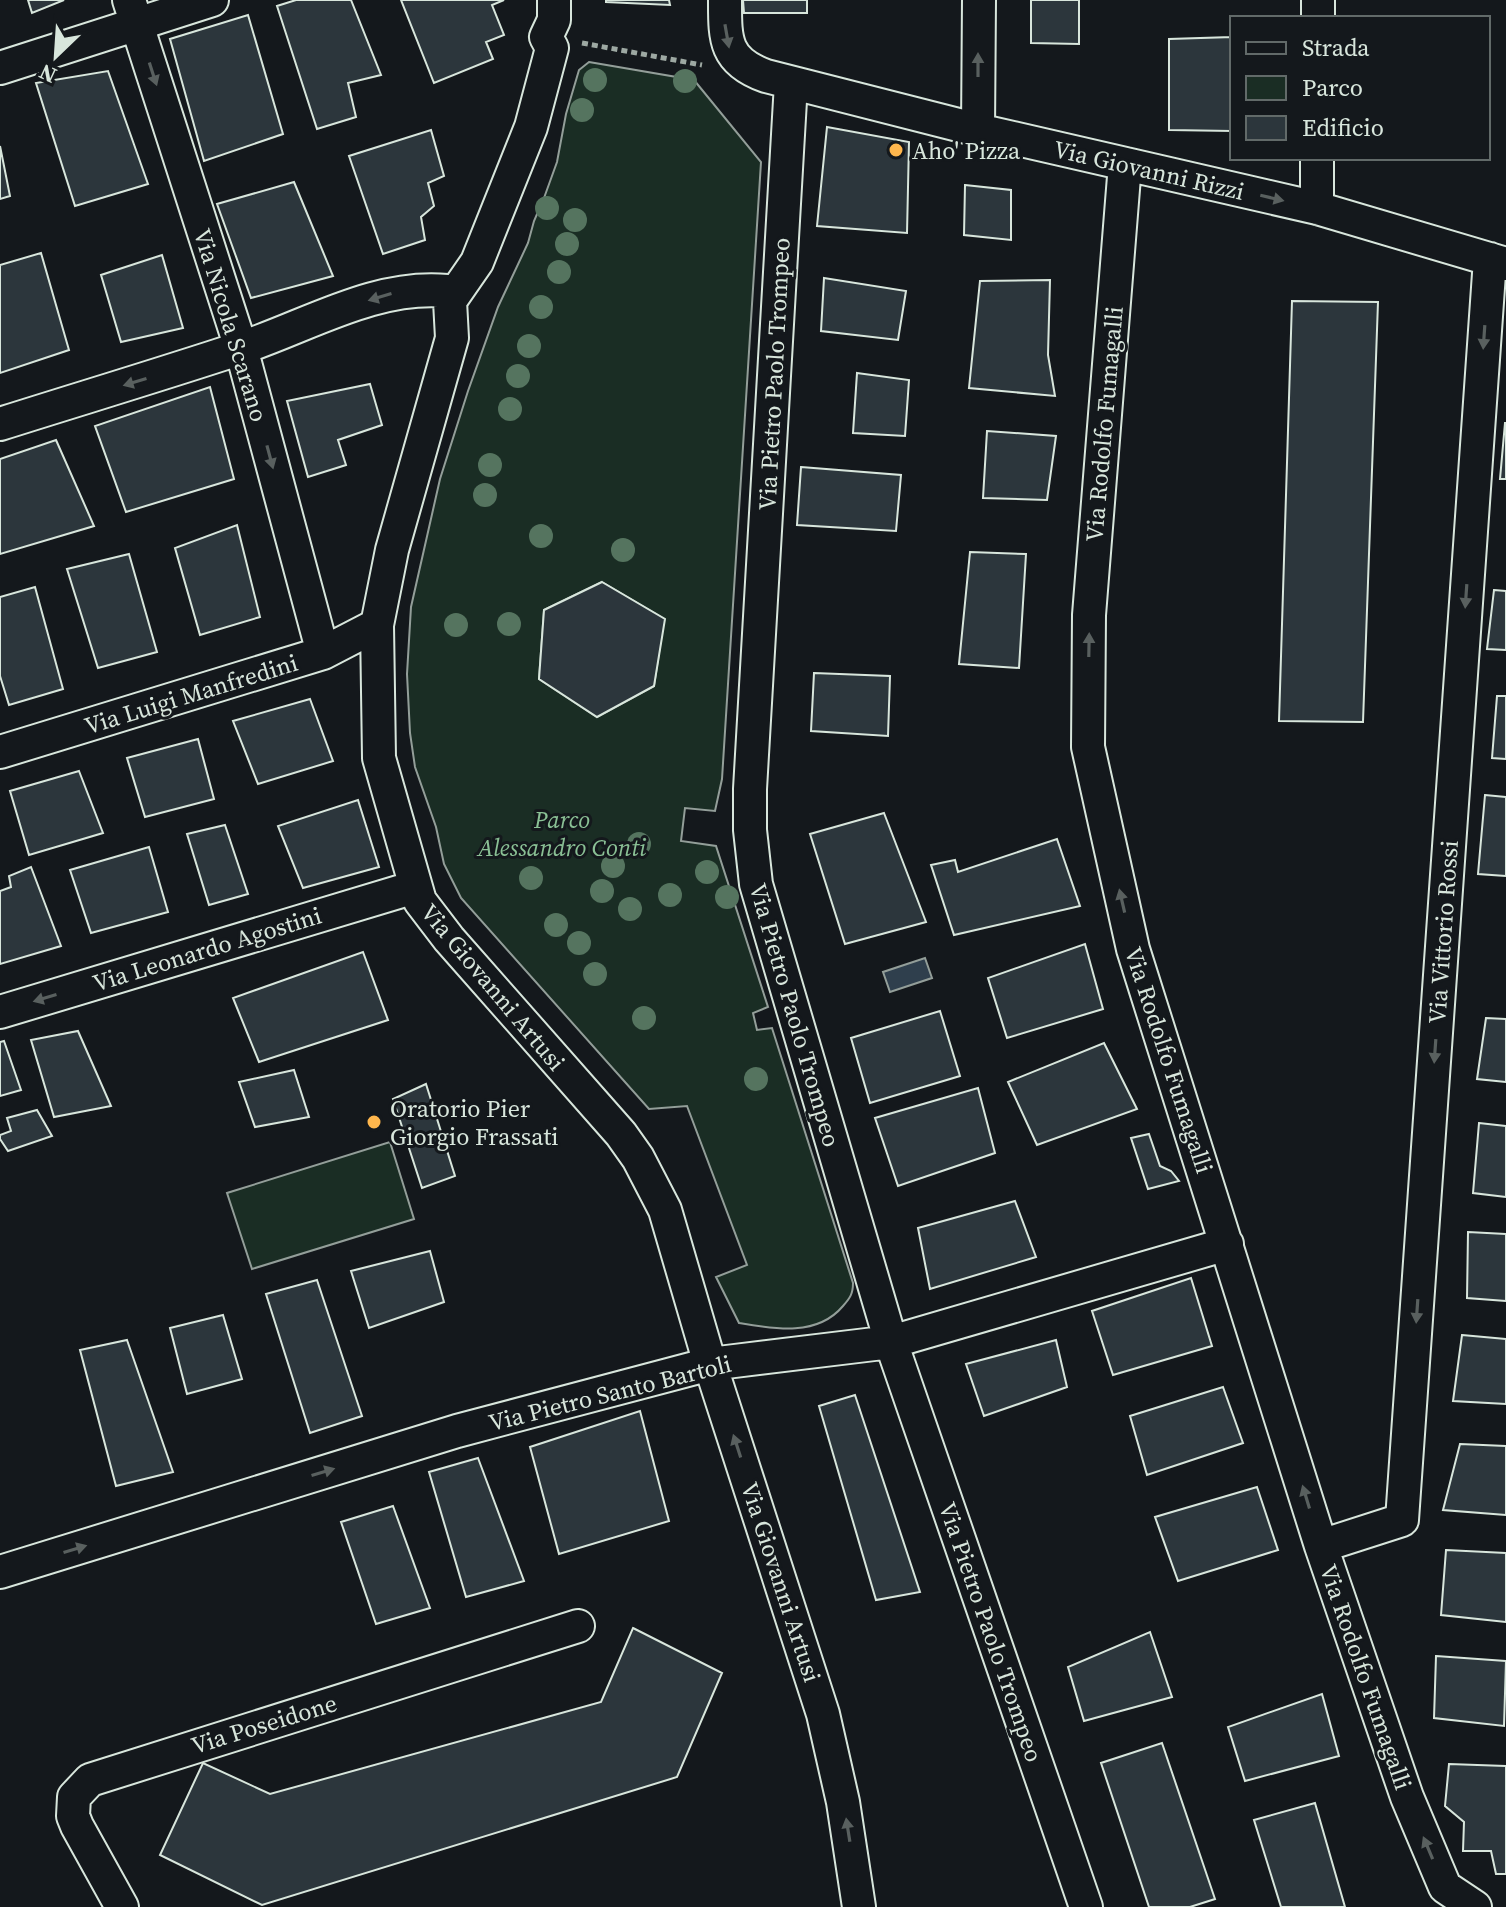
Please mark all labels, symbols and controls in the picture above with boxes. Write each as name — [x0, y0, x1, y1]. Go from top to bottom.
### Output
north arrow — [16, 16, 96, 96]
legend — [1230, 16, 1490, 160]
one-way arrow — [722, 24, 734, 49]
text: Strada — [1302, 31, 1370, 64]
one-way arrow — [972, 52, 984, 77]
text: N — [34, 57, 61, 91]
one-way arrow — [147, 63, 159, 87]
text: Parco — [1302, 71, 1363, 104]
text: Edificio — [1302, 111, 1384, 144]
street label: Via Giovanni Rizzi — [1050, 132, 1248, 208]
place label: Aho' Pizza — [912, 134, 1021, 167]
marker: Aho' Pizza — [887, 141, 905, 159]
one-way arrow — [1260, 192, 1285, 205]
street label: Via Nicola Scarano — [186, 224, 276, 426]
street label: Via Pietro Paolo Trompeo — [750, 237, 798, 511]
one-way arrow — [368, 291, 392, 304]
street label: Via Rodolfo Fumagalli — [1077, 305, 1131, 543]
one-way arrow — [1477, 325, 1490, 350]
one-way arrow — [122, 376, 146, 388]
one-way arrow — [265, 444, 277, 469]
one-way arrow — [1459, 584, 1472, 609]
one-way arrow — [1082, 632, 1095, 657]
street label: Via Luigi Manfredini — [80, 646, 302, 742]
park label: Parco Alessandro Conti — [476, 803, 647, 864]
street label: Via Vittorio Rossi — [1420, 839, 1466, 1025]
street label: Via Pietro Paolo Trompeo — [742, 879, 848, 1151]
one-way arrow — [1115, 889, 1128, 914]
street label: Via Giovanni Artusi — [413, 896, 573, 1078]
street label: Via Leonardo Agostini — [89, 899, 325, 999]
street label: Via Rodolfo Fumagalli — [1117, 943, 1221, 1177]
one-way arrow — [33, 992, 57, 1005]
one-way arrow — [1428, 1039, 1441, 1064]
place label: Oratorio Pier Giorgio Frassati — [390, 1092, 558, 1153]
marker: Oratorio Pier Giorgio Frassati — [365, 1113, 383, 1131]
one-way arrow — [1410, 1299, 1423, 1324]
street label: Via Pietro Santo Bartoli — [485, 1347, 735, 1439]
one-way arrow — [730, 1434, 743, 1458]
one-way arrow — [311, 1466, 335, 1478]
street label: Via Giovanni Artusi — [733, 1478, 829, 1686]
one-way arrow — [1299, 1485, 1312, 1509]
street label: Via Pietro Paolo Trompeo — [931, 1498, 1051, 1766]
one-way arrow — [63, 1542, 87, 1555]
street label: Via Rodolfo Fumagalli — [1312, 1560, 1420, 1794]
street label: Via Poseidone — [187, 1686, 341, 1762]
one-way arrow — [841, 1817, 853, 1842]
one-way arrow — [1422, 1837, 1435, 1860]

